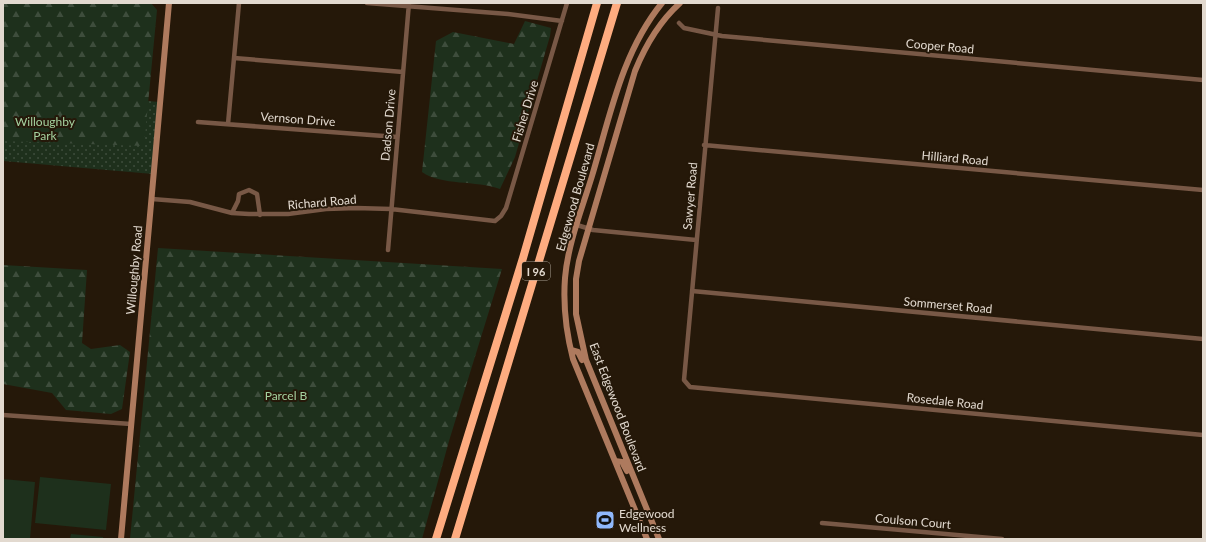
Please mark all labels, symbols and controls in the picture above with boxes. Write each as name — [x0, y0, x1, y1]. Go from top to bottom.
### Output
street label: Cooper Road — [905, 36, 975, 56]
street label: Fisher Drive — [509, 78, 541, 144]
street label: Dadson Drive — [377, 88, 399, 162]
street label: Vernson Drive — [260, 109, 336, 129]
park label: Willoughby Park — [15, 114, 76, 143]
street label: Edgewood Boulevard — [552, 141, 598, 253]
street label: Hilliard Road — [921, 148, 989, 168]
street label: Sawyer Road — [680, 161, 700, 231]
street label: Richard Road — [287, 192, 357, 212]
street label: Willoughby Road — [123, 225, 145, 315]
road number: I 96 — [522, 262, 550, 280]
street label: Sommerset Road — [903, 294, 993, 316]
street label: East Edgewood Boulevard — [586, 340, 650, 474]
park label: Parcel B — [265, 388, 308, 403]
street label: Rosedale Road — [906, 390, 984, 412]
place label: Edgewood Wellness — [619, 506, 675, 535]
sports icon: Edgewood Wellness — [594, 509, 616, 531]
street label: Coulson Court — [874, 510, 952, 532]

